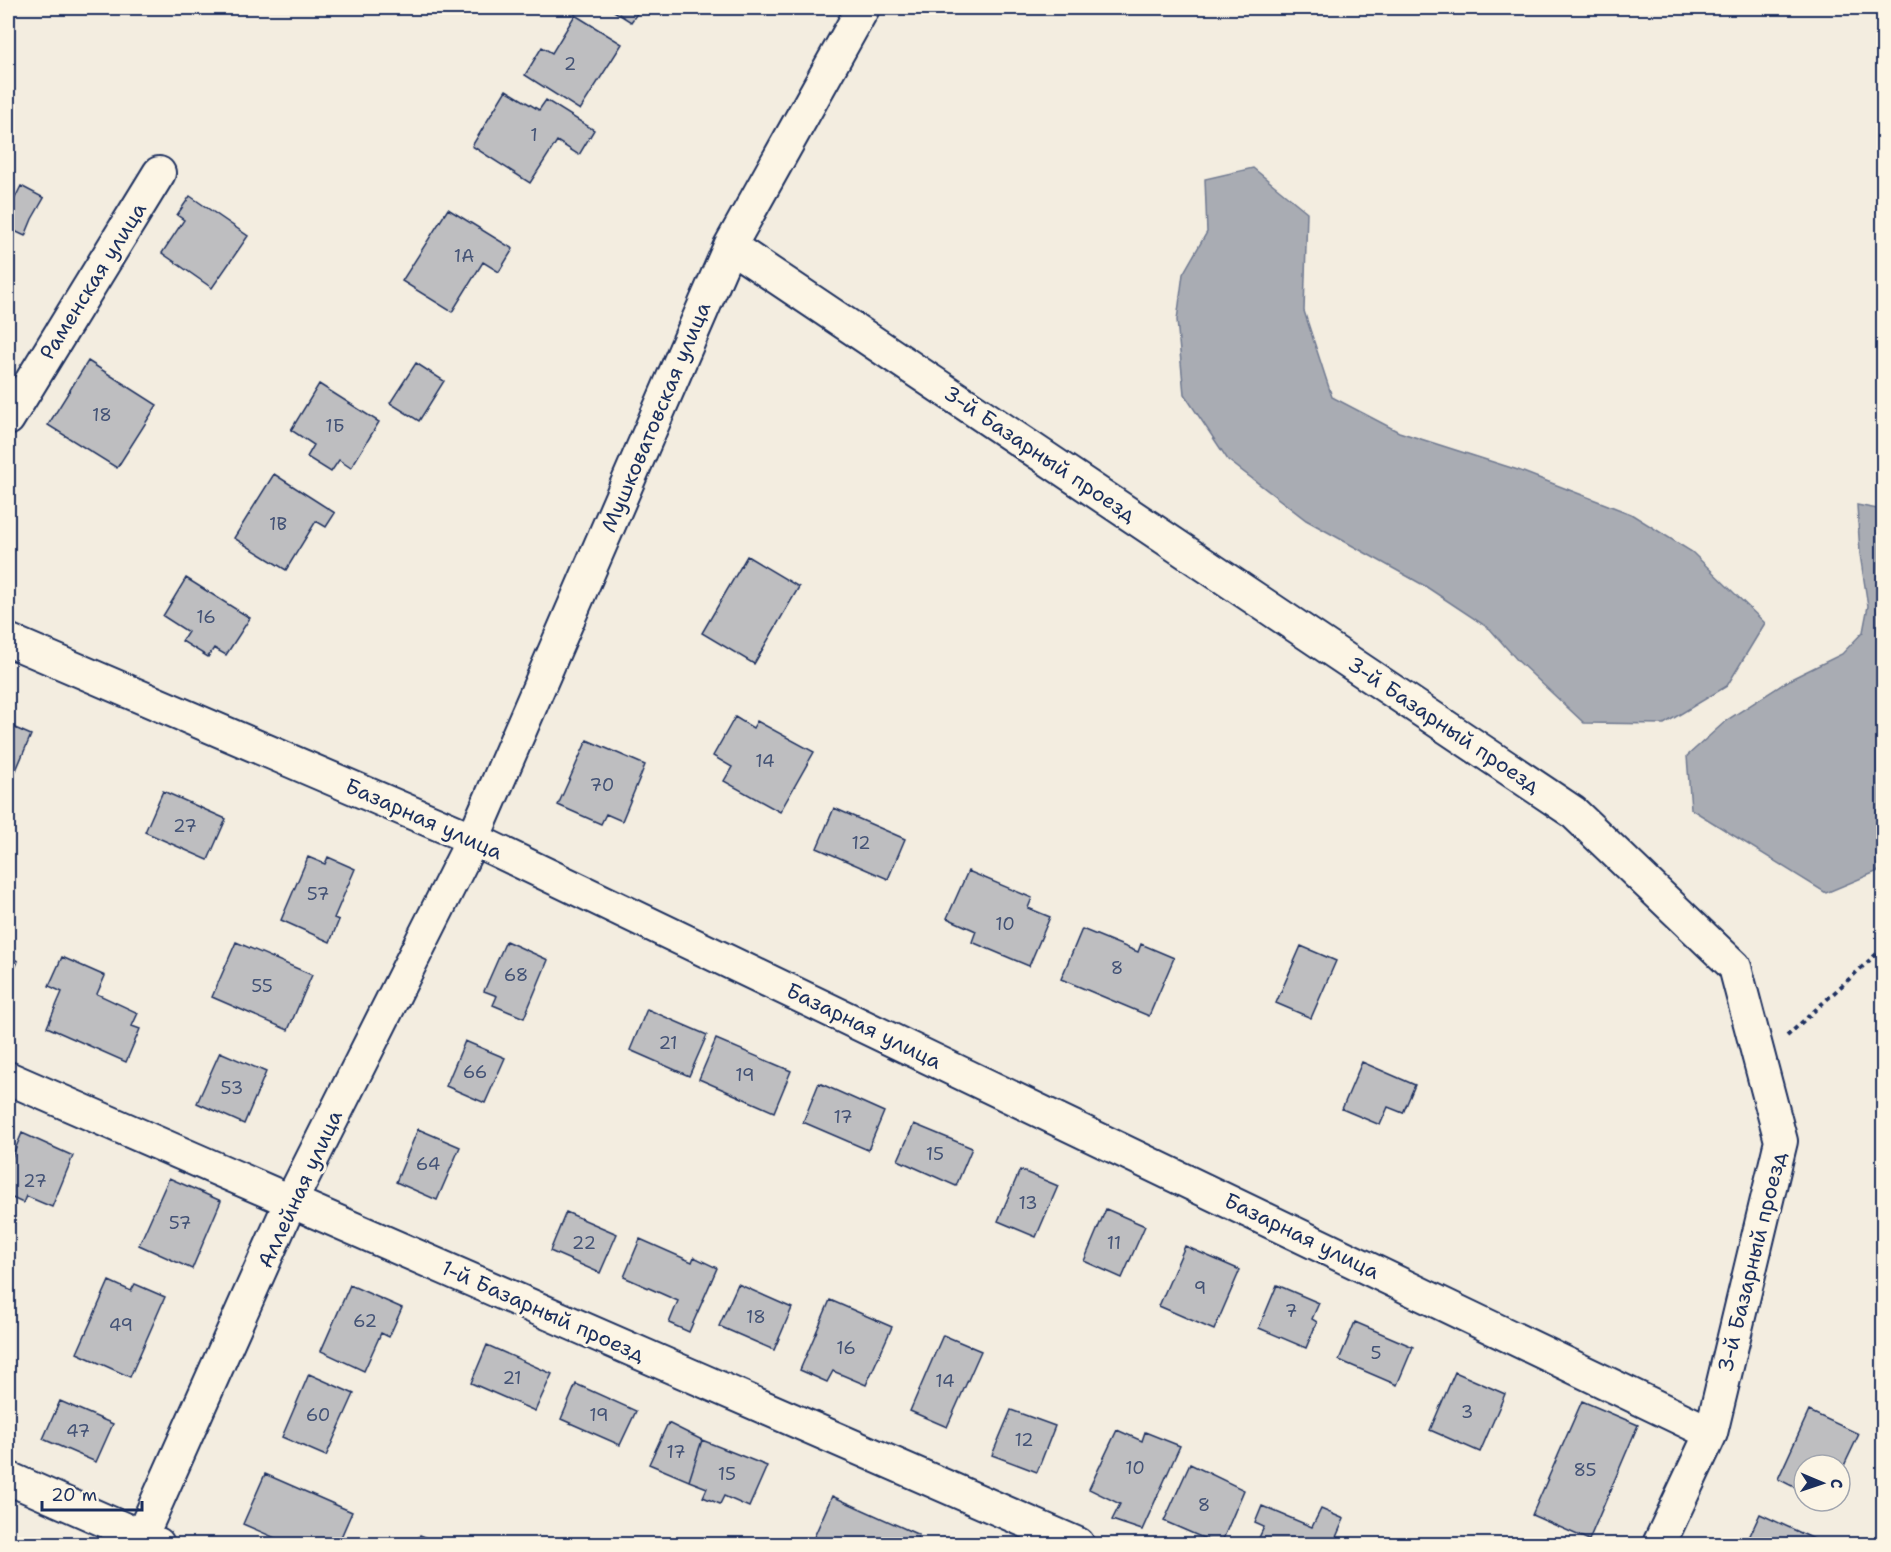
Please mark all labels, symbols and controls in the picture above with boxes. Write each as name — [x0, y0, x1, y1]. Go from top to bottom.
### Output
house number: 2 — [564, 52, 576, 76]
house number: 1 — [530, 123, 538, 147]
street label: Раменская улица — [33, 197, 153, 365]
house number: 1А — [454, 244, 474, 268]
street label: Мушковатовская улица — [595, 298, 717, 536]
street label: 3-й Базарный проезд — [938, 379, 1142, 529]
house number: 18 — [92, 403, 112, 427]
house number: 1Б — [325, 414, 345, 438]
house number: 1В — [269, 512, 287, 536]
house number: 16 — [196, 605, 216, 629]
street label: 3-й Базарный проезд — [1342, 650, 1546, 800]
house number: 14 — [755, 749, 775, 773]
street label: Базарная улица — [341, 772, 507, 866]
house number: 70 — [590, 773, 614, 797]
house number: 27 — [173, 814, 197, 838]
house number: 12 — [851, 831, 871, 855]
house number: 57 — [307, 882, 329, 906]
house number: 10 — [995, 912, 1015, 936]
house number: 8 — [1111, 956, 1123, 980]
house number: 68 — [504, 963, 528, 987]
house number: 55 — [251, 974, 273, 998]
street label: Базарная улица — [782, 976, 946, 1076]
house number: 21 — [658, 1031, 678, 1055]
house number: 66 — [463, 1060, 487, 1084]
house number: 19 — [735, 1063, 755, 1087]
house number: 53 — [221, 1076, 243, 1100]
street label: Аллейная улица — [251, 1105, 349, 1273]
house number: 17 — [833, 1105, 853, 1129]
house number: 15 — [926, 1142, 944, 1166]
street label: 3-й Базарный проезд — [1711, 1149, 1793, 1375]
house number: 64 — [416, 1152, 440, 1176]
house number: 27 — [23, 1169, 47, 1193]
street label: Базарная улица — [1220, 1186, 1384, 1286]
house number: 13 — [1018, 1191, 1038, 1215]
house number: 57 — [169, 1211, 191, 1235]
house number: 22 — [572, 1231, 596, 1255]
house number: 11 — [1107, 1231, 1121, 1255]
street label: 1-й Базарный проезд — [437, 1253, 649, 1369]
house number: 9 — [1194, 1276, 1206, 1300]
house number: 7 — [1285, 1299, 1297, 1323]
house number: 18 — [746, 1305, 766, 1329]
house number: 62 — [353, 1309, 377, 1333]
house number: 49 — [109, 1313, 133, 1337]
house number: 16 — [836, 1336, 856, 1360]
house number: 5 — [1370, 1341, 1382, 1365]
house number: 21 — [502, 1366, 522, 1390]
house number: 14 — [935, 1369, 955, 1393]
house number: 3 — [1461, 1400, 1473, 1424]
house number: 60 — [306, 1403, 330, 1427]
house number: 19 — [589, 1403, 609, 1427]
house number: 47 — [66, 1419, 90, 1443]
house number: 12 — [1014, 1428, 1034, 1452]
house number: 17 — [666, 1440, 686, 1464]
north arrow — [1792, 1453, 1852, 1513]
house number: 10 — [1125, 1456, 1145, 1480]
house number: 85 — [1573, 1458, 1597, 1482]
house number: 15 — [718, 1462, 736, 1486]
scale bar — [42, 1474, 142, 1512]
text: С — [1826, 1478, 1847, 1489]
text: 20 m — [51, 1483, 97, 1507]
house number: 8 — [1198, 1493, 1210, 1517]

